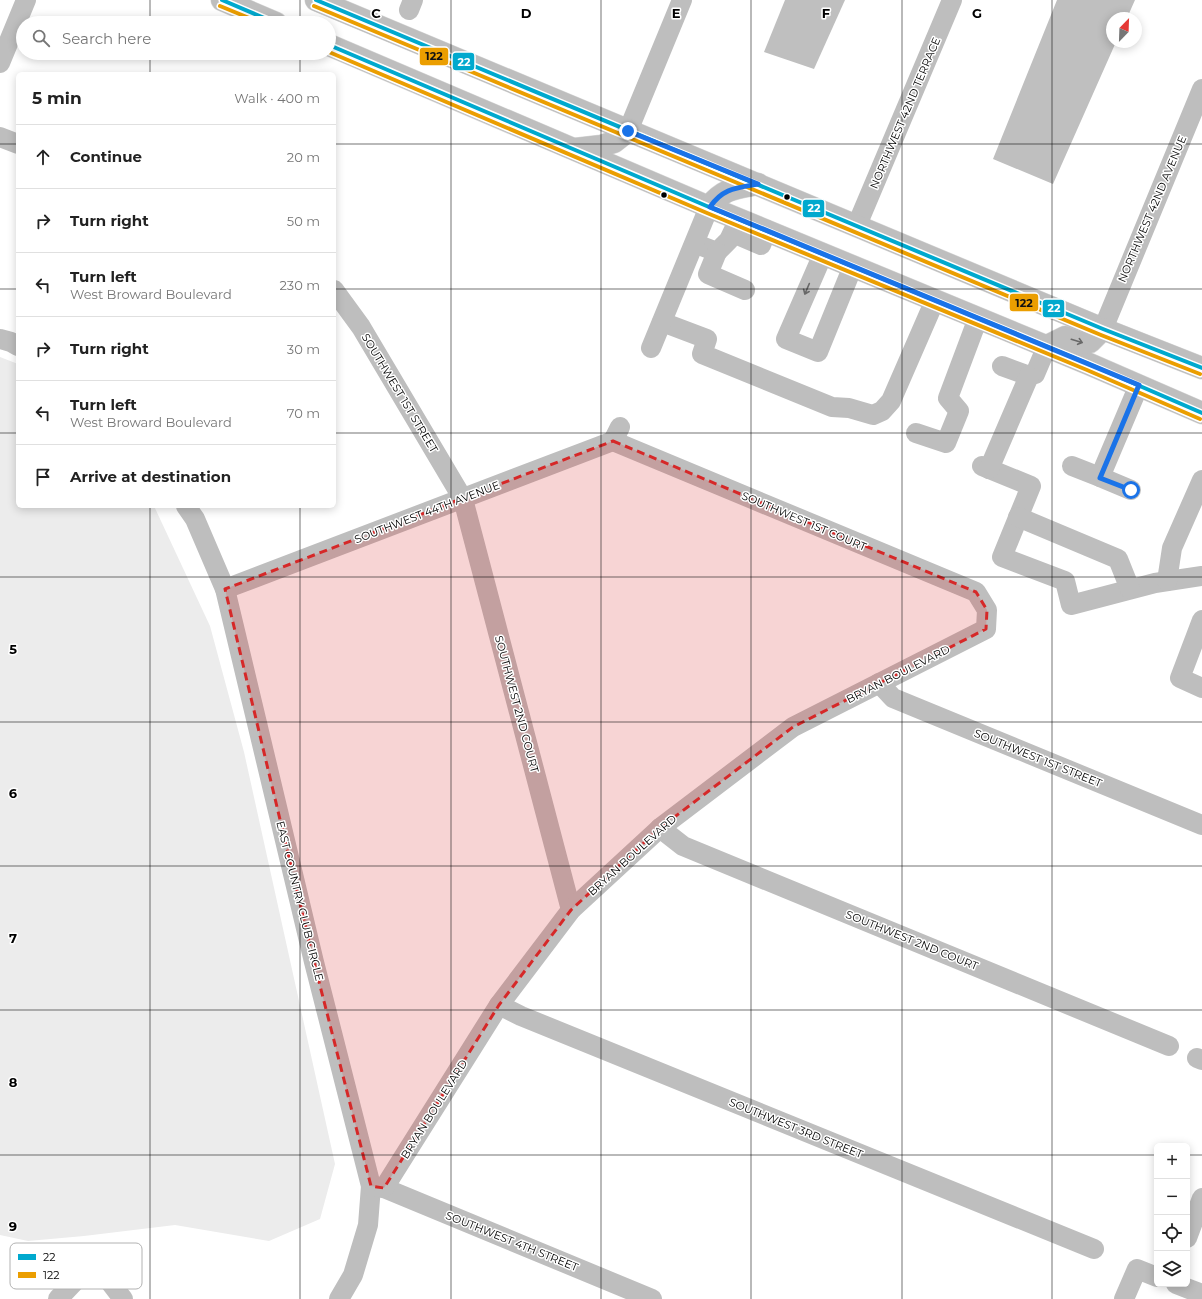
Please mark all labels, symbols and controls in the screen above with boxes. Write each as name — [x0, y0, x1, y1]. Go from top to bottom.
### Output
text: C — [371, 5, 381, 21]
text: D — [521, 5, 532, 21]
text: E — [672, 5, 681, 21]
text: F — [822, 5, 830, 21]
text: G — [972, 5, 982, 21]
north arrow — [1106, 12, 1142, 48]
search box — [16, 16, 336, 60]
icon: search — [30, 27, 52, 49]
text: Search here — [62, 29, 151, 48]
street label: NORTHWEST 42ND TERRACE — [867, 35, 943, 191]
line badge: 122 — [419, 47, 449, 66]
text: 122 — [425, 49, 443, 63]
line badge: 22 — [452, 52, 475, 71]
text: 22 — [458, 55, 471, 69]
text: 5 min — [32, 88, 82, 108]
text: Walk · 400 m — [234, 90, 320, 106]
route end — [619, 122, 637, 140]
street label: NORTHWEST 42ND AVENUE — [1115, 133, 1189, 285]
icon: ahead — [32, 146, 54, 168]
text: Continue — [70, 147, 142, 166]
text: 20 m — [287, 149, 320, 165]
unlabelled marker — [659, 190, 669, 200]
unlabelled marker — [782, 192, 792, 202]
line badge: 22 — [802, 199, 825, 218]
text: 22 — [808, 201, 821, 215]
icon: right — [32, 210, 54, 232]
text: Turn right — [70, 211, 149, 230]
text: 50 m — [287, 213, 320, 229]
text: Turn left — [70, 267, 137, 286]
icon: left — [32, 274, 54, 296]
text: 230 m — [279, 277, 320, 293]
one-way arrow — [803, 283, 811, 295]
text: West Broward Boulevard — [70, 286, 232, 302]
line badge: 122 — [1009, 293, 1039, 312]
text: 122 — [1015, 296, 1033, 310]
line badge: 22 — [1042, 299, 1065, 318]
text: 22 — [1048, 301, 1061, 315]
street label: SOUTHWEST 1ST STREET — [359, 331, 442, 456]
icon: right — [32, 338, 54, 360]
one-way arrow — [1070, 338, 1083, 345]
text: Turn right — [70, 339, 149, 358]
text: 30 m — [287, 341, 320, 357]
text: Turn left — [70, 395, 137, 414]
icon: left — [32, 402, 54, 424]
text: 70 m — [287, 405, 320, 421]
text: West Broward Boulevard — [70, 414, 232, 430]
icon: arrive — [32, 466, 54, 488]
text: Arrive at destination — [70, 467, 231, 486]
street label: SOUTHWEST 44TH AVENUE — [352, 478, 502, 546]
route start — [1122, 481, 1140, 499]
street label: SOUTHWEST 1ST COURT — [739, 488, 869, 554]
street label: SOUTHWEST 2ND COURT — [492, 634, 542, 775]
text: 5 — [9, 641, 17, 657]
street label: BRYAN BOULEVARD — [844, 642, 952, 706]
street label: SOUTHWEST 1ST STREET — [972, 726, 1105, 790]
text: 6 — [9, 785, 18, 801]
street label: BRYAN BOULEVARD — [585, 811, 679, 899]
street label: EAST COUNTRY CLUB CIRCLE — [273, 820, 327, 982]
street label: SOUTHWEST 2ND COURT — [844, 907, 981, 973]
text: 7 — [9, 930, 17, 946]
street label: BRYAN BOULEVARD — [398, 1057, 470, 1161]
text: 8 — [9, 1074, 18, 1090]
street label: SOUTHWEST 3RD STREET — [727, 1095, 866, 1162]
map controls — [1154, 1143, 1190, 1287]
button: + — [1154, 1143, 1190, 1179]
button: − — [1154, 1179, 1190, 1215]
street label: SOUTHWEST 4TH STREET — [444, 1208, 581, 1274]
button: locate — [1154, 1215, 1190, 1251]
text: 9 — [9, 1218, 17, 1234]
legend — [10, 1243, 142, 1289]
text: 22 — [43, 1250, 56, 1264]
button: layers — [1154, 1251, 1190, 1287]
text: 122 — [43, 1268, 59, 1282]

